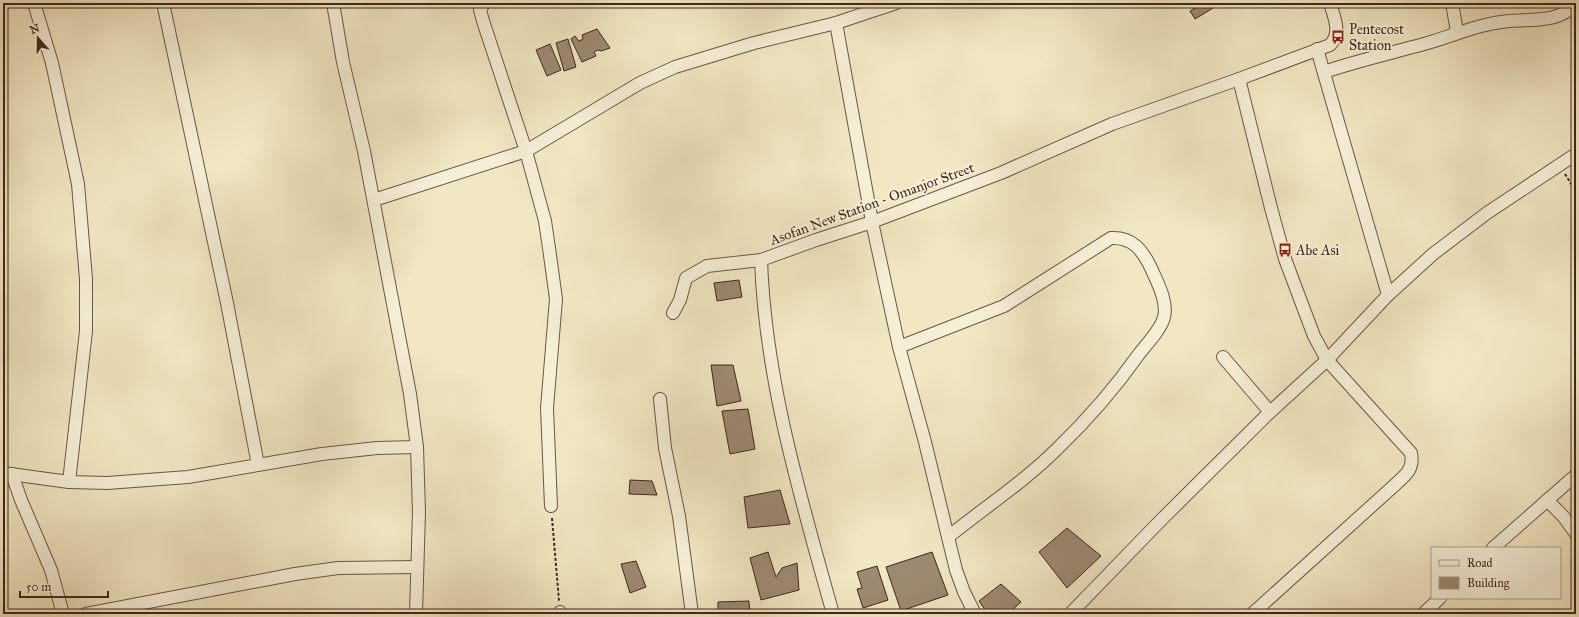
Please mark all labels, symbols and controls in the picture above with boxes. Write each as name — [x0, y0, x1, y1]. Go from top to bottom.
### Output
north arrow — [18, 18, 58, 58]
text: N — [28, 21, 42, 37]
place label: Pentecost Station — [1349, 21, 1404, 54]
bus stop icon: Pentecost Station — [1330, 29, 1346, 45]
street label: Asofan New Station - Omanjor Street — [767, 159, 977, 249]
bus stop icon: Abe Asi — [1277, 242, 1293, 258]
place label: Abe Asi — [1295, 242, 1340, 259]
legend — [1431, 547, 1561, 599]
text: Road — [1467, 556, 1493, 570]
scale bar — [20, 573, 108, 599]
text: Building — [1467, 576, 1510, 591]
text: 50 m — [26, 580, 51, 594]

